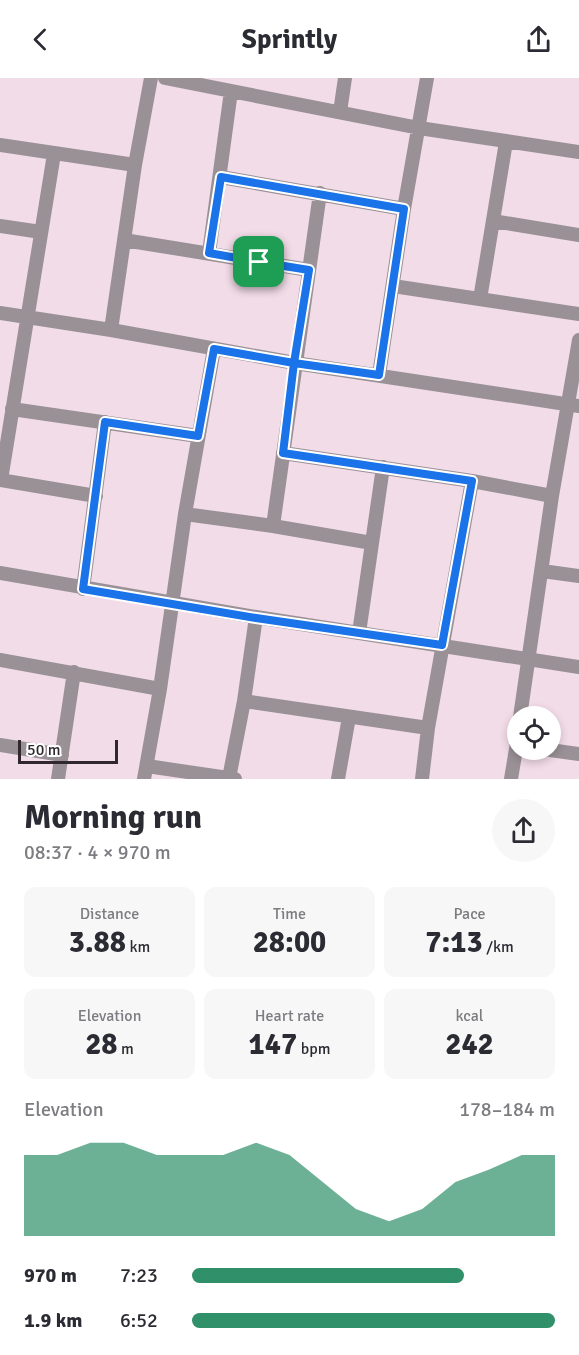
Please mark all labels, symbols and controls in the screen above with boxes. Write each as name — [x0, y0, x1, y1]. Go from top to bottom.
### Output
icon: back — [24, 23, 57, 56]
text: Sprintly — [242, 23, 337, 56]
icon: share — [522, 23, 555, 56]
pin — [233, 236, 284, 287]
icon: arrive — [242, 245, 275, 278]
map controls — [507, 706, 561, 760]
button: locate — [507, 706, 561, 760]
scale bar — [18, 737, 118, 764]
text: 50 m — [27, 740, 61, 760]
text: Morning run — [24, 797, 202, 838]
button: share — [492, 799, 555, 862]
text: 08:37 · 4 × 970 m — [24, 840, 171, 865]
text: Distance — [80, 904, 139, 924]
text: Time — [273, 904, 306, 924]
text: Pace — [453, 904, 486, 924]
text: 3.88 — [69, 924, 126, 961]
text: 28:00 — [253, 924, 326, 961]
text: 7:13 — [425, 924, 483, 961]
text: km — [126, 937, 150, 957]
text: /km — [483, 937, 514, 957]
text: Elevation — [78, 1006, 141, 1026]
text: Heart rate — [255, 1006, 324, 1026]
text: kcal — [455, 1006, 484, 1026]
text: 28 — [85, 1026, 118, 1063]
text: 147 — [249, 1026, 297, 1063]
text: 242 — [445, 1026, 494, 1063]
text: m — [118, 1039, 134, 1059]
text: bpm — [297, 1039, 330, 1059]
text: Elevation — [24, 1097, 104, 1122]
text: 178–184 m — [459, 1097, 555, 1122]
text: 970 m — [24, 1263, 77, 1288]
text: 7:23 — [120, 1263, 158, 1288]
text: 1.9 km — [24, 1308, 82, 1333]
text: 6:52 — [120, 1308, 158, 1333]

